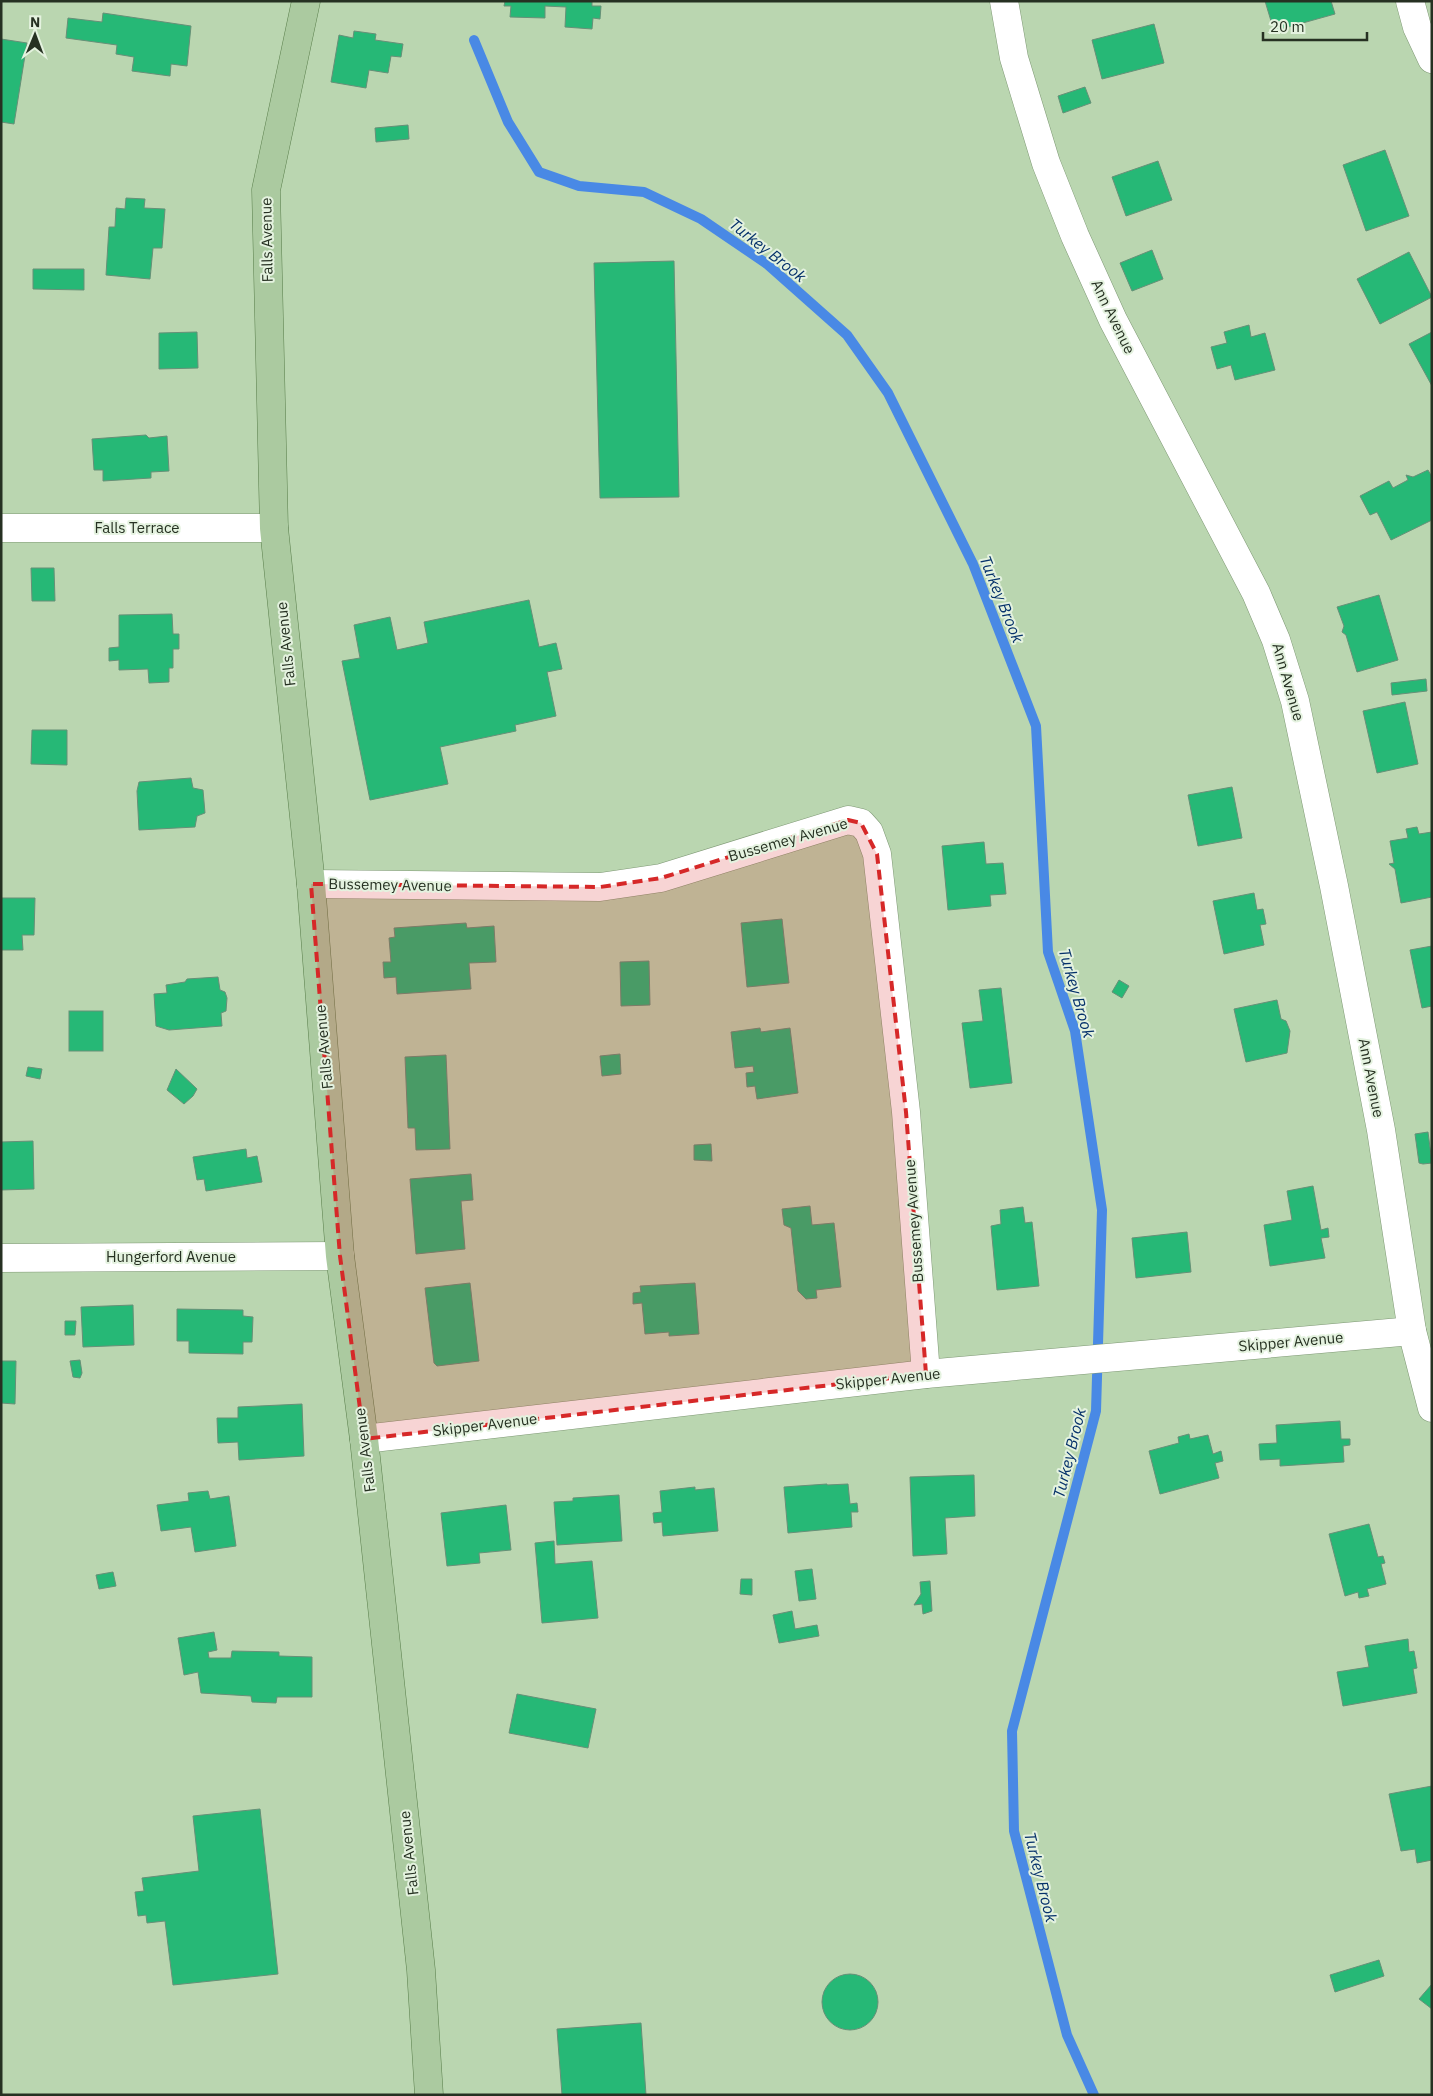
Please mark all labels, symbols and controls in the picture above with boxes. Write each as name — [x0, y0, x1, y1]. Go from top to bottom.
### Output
north arrow — [10, 10, 60, 60]
scale bar — [1263, 10, 1367, 42]
text: N — [30, 13, 40, 31]
text: 20 m — [1270, 17, 1305, 36]
street label: Falls Avenue — [256, 197, 277, 283]
water label: Turkey Brook — [726, 214, 811, 287]
street label: Ann Avenue — [1087, 277, 1140, 357]
street label: Falls Terrace — [94, 518, 180, 537]
water label: Turkey Brook — [975, 553, 1029, 646]
street label: Falls Avenue — [272, 601, 299, 687]
street label: Ann Avenue — [1268, 641, 1309, 723]
street label: Bussemey Avenue — [726, 813, 850, 866]
street label: Bussemey Avenue — [328, 874, 452, 895]
water label: Turkey Brook — [1055, 946, 1100, 1041]
street label: Falls Avenue — [310, 1004, 337, 1090]
street label: Ann Avenue — [1355, 1037, 1388, 1119]
street label: Bussemey Avenue — [900, 1159, 927, 1283]
street label: Hungerford Avenue — [106, 1247, 236, 1266]
street label: Skipper Avenue — [1238, 1327, 1344, 1356]
street label: Skipper Avenue — [835, 1364, 941, 1393]
water label: Turkey Brook — [1048, 1405, 1090, 1500]
street label: Falls Avenue — [350, 1407, 379, 1493]
street label: Skipper Avenue — [432, 1409, 538, 1440]
street label: Falls Avenue — [395, 1810, 422, 1896]
water label: Turkey Brook — [1020, 1830, 1062, 1925]

